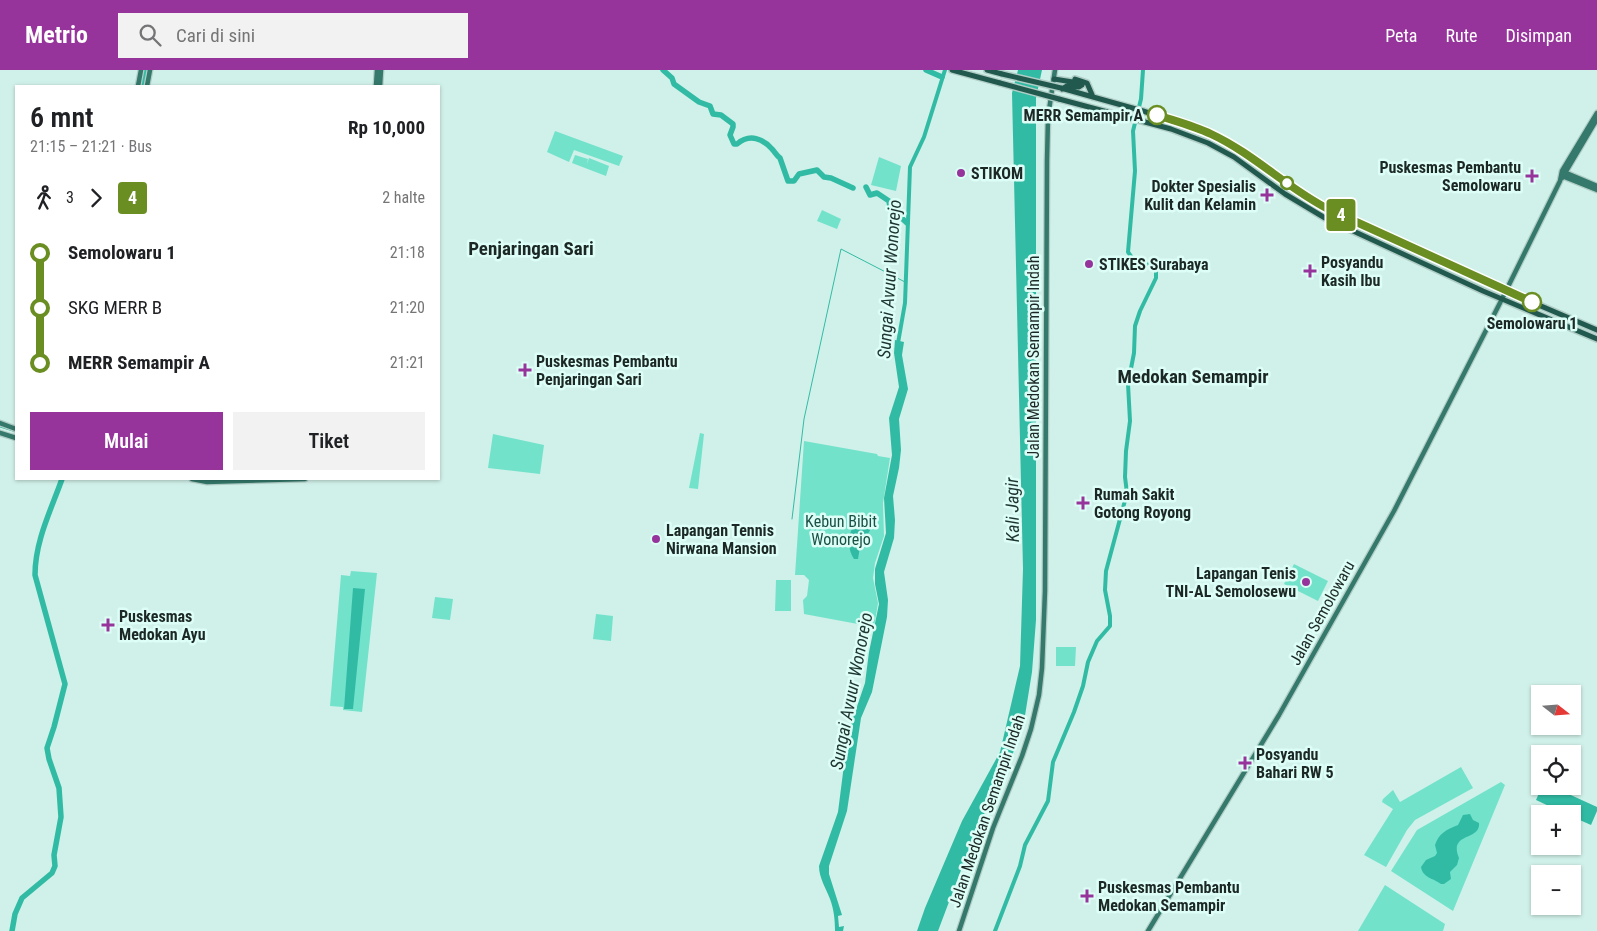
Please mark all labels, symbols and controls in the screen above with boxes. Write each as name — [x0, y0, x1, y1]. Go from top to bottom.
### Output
search box — [118, 13, 468, 58]
text: Metrio — [25, 21, 88, 49]
icon: search — [136, 21, 164, 49]
text: Cari di sini — [176, 24, 255, 47]
text: Peta — [1385, 25, 1417, 46]
text: Rute — [1445, 25, 1477, 46]
text: Disimpan — [1505, 25, 1572, 46]
text: 6 mnt — [30, 101, 94, 134]
marker: MERR Semampir A — [1147, 105, 1167, 125]
place label: MERR Semampir A — [1024, 106, 1143, 125]
text: Rp 10,000 — [348, 116, 425, 139]
text: 21:15 – 21:21 · Bus — [30, 137, 152, 156]
place label: Puskesmas Pembantu Semolowaru — [1379, 158, 1521, 195]
place label: STIKOM — [971, 164, 1023, 183]
marker: STIKOM — [955, 167, 967, 179]
marker: Puskesmas Pembantu Semolowaru — [1525, 169, 1539, 183]
unlabelled marker — [1280, 176, 1294, 190]
place label: Dokter Spesialis Kulit dan Kelamin — [1144, 177, 1256, 214]
icon: walk — [30, 184, 58, 212]
icon: forward — [82, 184, 110, 212]
text: 4 — [128, 187, 137, 208]
text: 3 — [66, 188, 74, 207]
text: 2 halte — [382, 188, 425, 207]
marker: Dokter Spesialis Kulit dan Kelamin — [1260, 188, 1274, 202]
water label: Sungai Avuur Wonorejo — [873, 199, 905, 359]
line badge: 4 — [1325, 199, 1357, 231]
text: 4 — [1336, 204, 1346, 225]
district label: Penjaringan Sari — [468, 237, 594, 260]
text: Semolowaru 1 — [68, 241, 176, 264]
text: 21:18 — [390, 243, 425, 262]
place label: Posyandu Kasih Ibu — [1321, 253, 1384, 290]
place label: STIKES Surabaya — [1099, 255, 1209, 274]
street label: Jalan Medokan Semampir Indah — [1024, 256, 1043, 458]
marker: STIKES Surabaya — [1083, 258, 1095, 270]
marker: Posyandu Kasih Ibu — [1303, 264, 1317, 278]
marker: Semolowaru 1 — [1522, 292, 1542, 312]
text: SKG MERR B — [68, 296, 162, 319]
text: 21:20 — [390, 298, 425, 317]
place label: Semolowaru 1 — [1487, 314, 1577, 333]
text: MERR Semampir A — [68, 351, 210, 374]
place label: Puskesmas Pembantu Penjaringan Sari — [536, 352, 678, 389]
text: 21:21 — [390, 353, 425, 372]
marker: Puskesmas Pembantu Penjaringan Sari — [518, 363, 532, 377]
district label: Medokan Semampir — [1117, 365, 1269, 388]
button: Mulai — [30, 412, 223, 470]
button: Tiket — [233, 412, 425, 470]
water label: Kali Jagir — [1001, 477, 1023, 543]
place label: Rumah Sakit Gotong Royong — [1094, 485, 1191, 522]
marker: Rumah Sakit Gotong Royong — [1076, 496, 1090, 510]
park label: Kebun Bibit Wonorejo — [805, 512, 877, 549]
place label: Lapangan Tennis Nirwana Mansion — [666, 521, 777, 558]
marker: Lapangan Tennis Nirwana Mansion — [650, 533, 662, 545]
street label: Jalan Semolowaru — [1285, 557, 1359, 669]
place label: Lapangan Tenis TNI-AL Semolosewu — [1166, 564, 1296, 601]
marker: Lapangan Tenis TNI-AL Semolosewu — [1300, 576, 1312, 588]
place label: Puskesmas Medokan Ayu — [119, 607, 206, 644]
water label: Sungai Avuur Wonorejo — [825, 611, 877, 771]
marker: Puskesmas Medokan Ayu — [101, 618, 115, 632]
north arrow — [1531, 685, 1581, 735]
map controls — [1531, 685, 1581, 915]
street label: Jalan Medokan Semampir Indah — [945, 712, 1029, 910]
place label: Posyandu Bahari RW 5 — [1256, 745, 1334, 782]
button: locate — [1531, 745, 1581, 795]
marker: Posyandu Bahari RW 5 — [1238, 756, 1252, 770]
button: + — [1531, 805, 1581, 855]
button: − — [1531, 865, 1581, 915]
place label: Puskesmas Pembantu Medokan Semampir — [1098, 878, 1240, 915]
marker: Puskesmas Pembantu Medokan Semampir — [1080, 889, 1094, 903]

